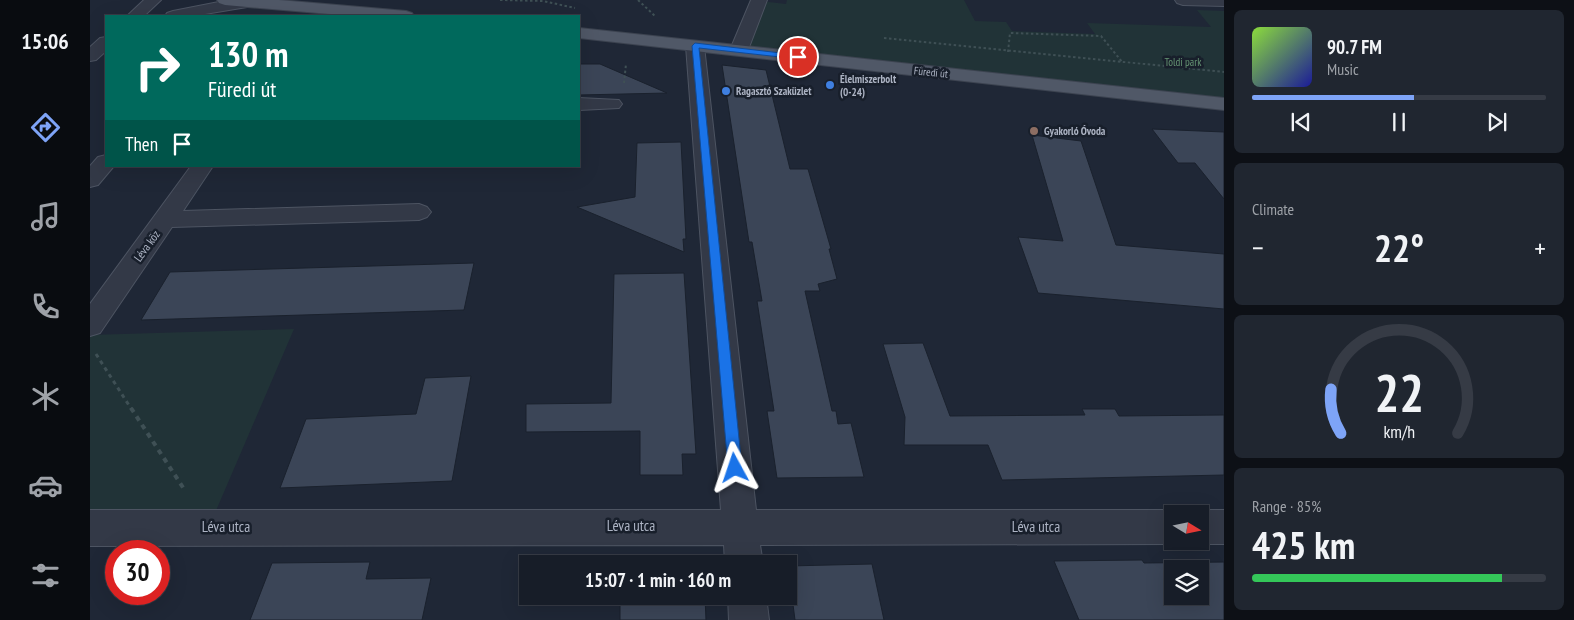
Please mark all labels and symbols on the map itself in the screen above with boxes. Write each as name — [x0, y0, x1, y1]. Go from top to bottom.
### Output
pin — [777, 36, 819, 78]
park label: Toldi park — [1164, 55, 1202, 69]
street label: Füredi út — [913, 63, 949, 81]
place label: Élelmiszerbolt (0-24) — [840, 72, 897, 99]
marker: Élelmiszerbolt (0-24) — [824, 79, 836, 91]
place label: Ragasztó Szaküzlet — [736, 84, 812, 98]
marker: Ragasztó Szaküzlet — [720, 85, 732, 97]
place label: Gyakorló Óvoda — [1044, 124, 1106, 138]
marker: Gyakorló Óvoda — [1028, 125, 1040, 137]
street label: Léva köz — [130, 227, 163, 264]
position arrow — [708, 441, 760, 493]
north arrow — [1164, 505, 1209, 550]
street label: Léva utca — [607, 516, 655, 535]
street label: Léva utca — [202, 517, 250, 536]
street label: Léva utca — [1012, 517, 1060, 536]
speed limit sign: 30 — [105, 540, 170, 605]

